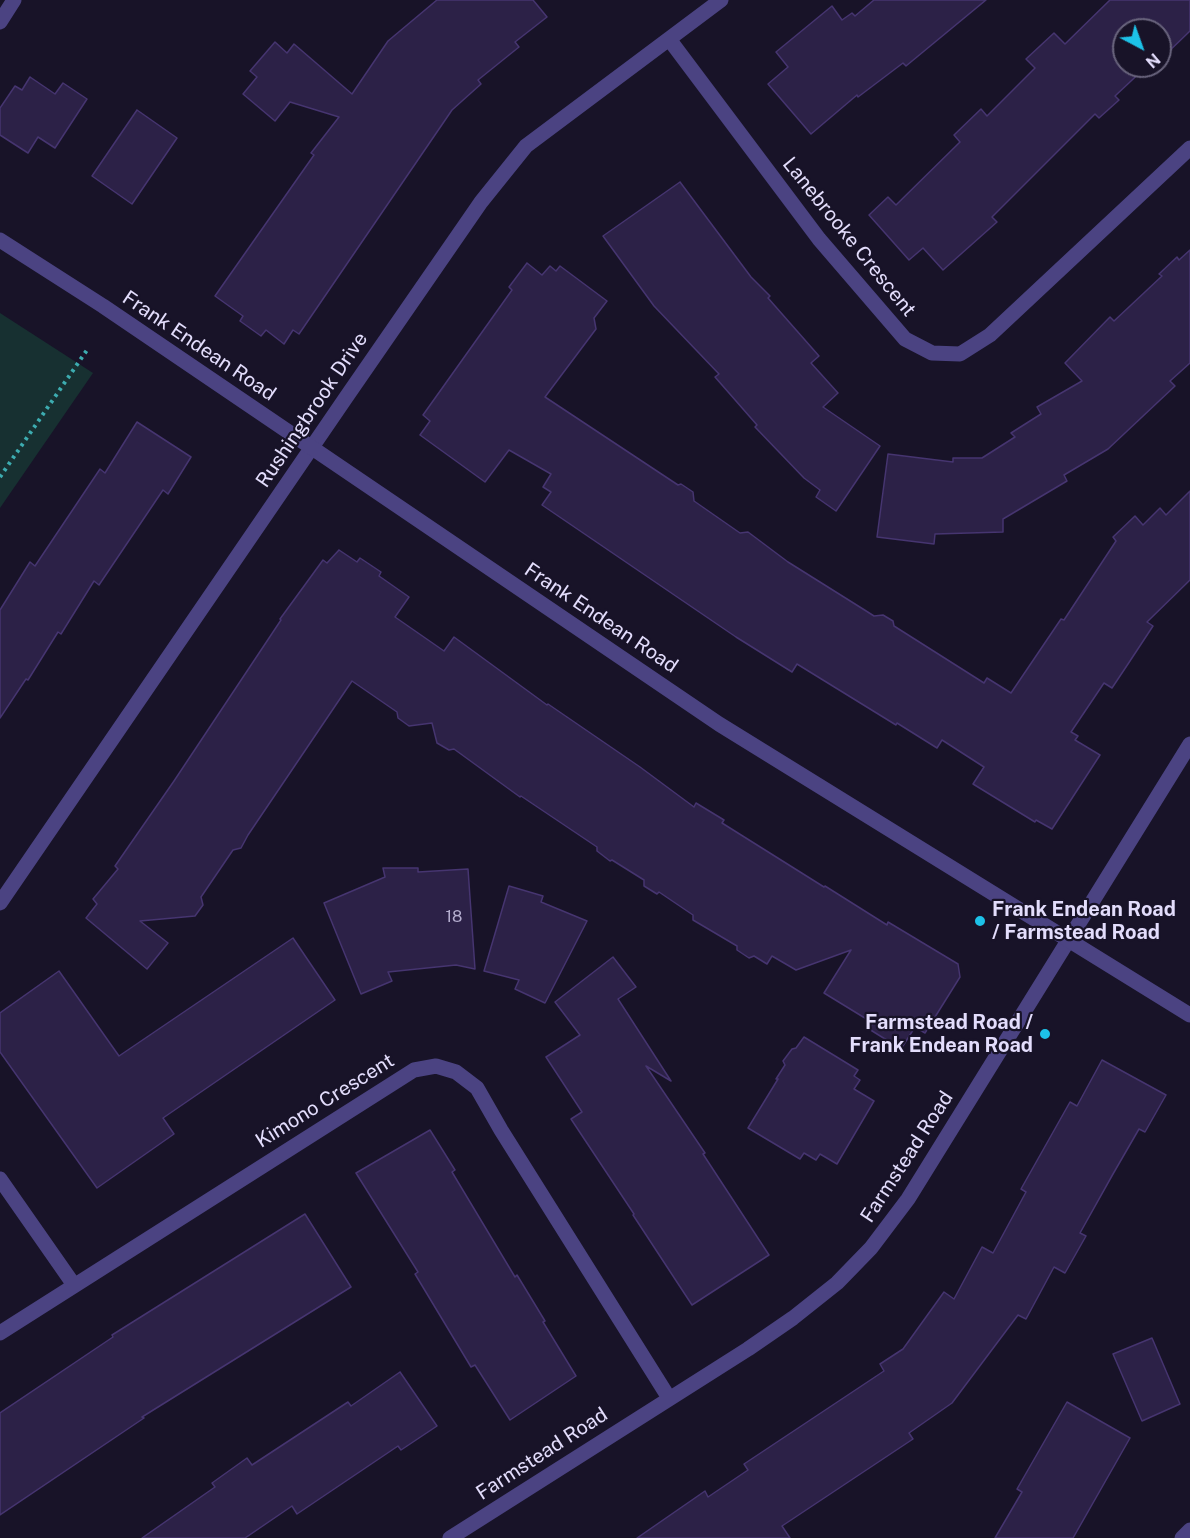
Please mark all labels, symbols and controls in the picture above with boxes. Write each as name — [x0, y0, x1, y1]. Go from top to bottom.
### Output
north arrow — [1112, 18, 1172, 78]
text: N — [1142, 49, 1164, 72]
street label: Lanebrooke Crescent — [777, 152, 921, 322]
street label: Frank Endean Road — [118, 286, 280, 406]
street label: Rushingbrook Drive — [251, 328, 373, 492]
street label: Frank Endean Road — [520, 558, 682, 678]
place label: Frank Endean Road / Farmstead Road — [992, 898, 1176, 945]
house number: 18 — [446, 907, 462, 927]
marker: Frank Endean Road / Farmstead Road — [973, 914, 987, 928]
place label: Farmstead Road / Frank Endean Road — [849, 1011, 1033, 1058]
marker: Farmstead Road / Frank Endean Road — [1038, 1027, 1052, 1041]
street label: Kimono Crescent — [251, 1049, 399, 1153]
street label: Farmstead Road — [856, 1087, 958, 1227]
street label: Farmstead Road — [472, 1403, 612, 1505]

